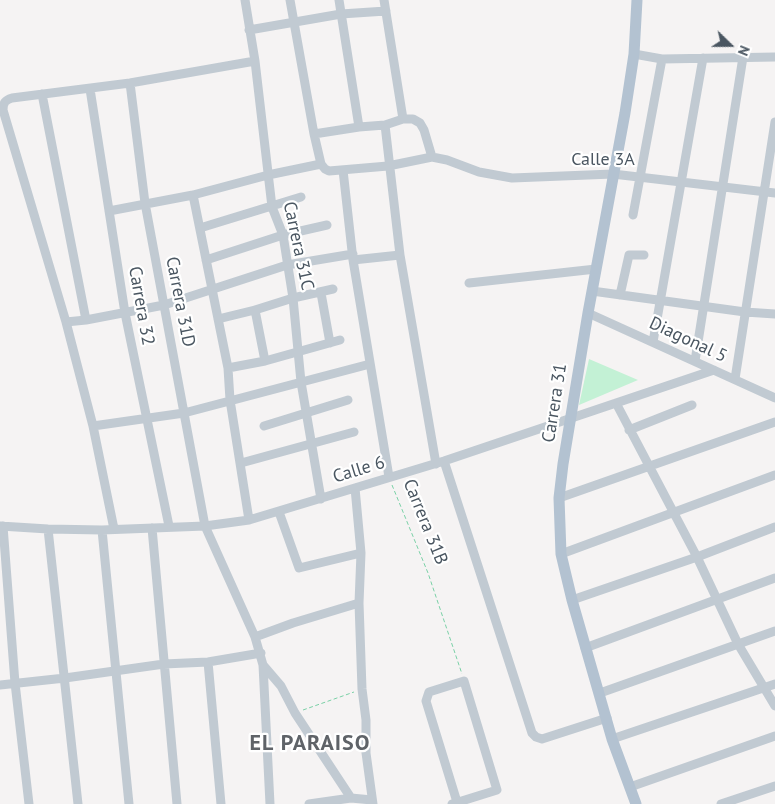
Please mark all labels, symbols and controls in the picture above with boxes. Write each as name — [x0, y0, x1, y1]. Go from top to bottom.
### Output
north arrow — [705, 20, 755, 70]
text: N — [734, 43, 754, 58]
street label: Calle 3A — [571, 149, 635, 171]
street label: Carrera 31C — [278, 200, 318, 292]
street label: Carrera 31D — [161, 255, 199, 349]
street label: Carrera 32 — [123, 265, 159, 347]
street label: Diagonal 5 — [646, 313, 730, 367]
street label: Carrera 31 — [538, 362, 572, 444]
street label: Calle 6 — [330, 452, 388, 488]
street label: Carrera 31B — [398, 476, 452, 568]
district label: EL PARAISO — [248, 731, 372, 757]

